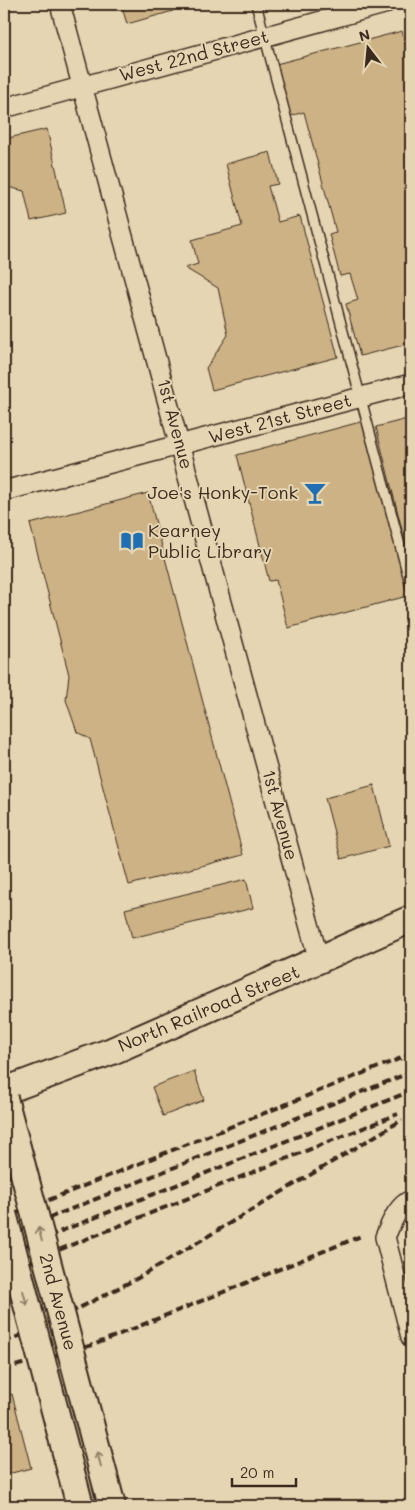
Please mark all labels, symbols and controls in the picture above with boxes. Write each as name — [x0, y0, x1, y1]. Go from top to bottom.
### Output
north arrow — [342, 22, 392, 72]
street label: West 22nd Street — [116, 24, 271, 87]
text: N — [357, 24, 372, 46]
street label: 1st Avenue — [152, 376, 200, 472]
street label: West 21st Street — [206, 387, 354, 449]
place label: Joe's Honky-Tonk — [148, 480, 298, 504]
bar icon: Joe's Honky-Tonk — [302, 480, 328, 506]
place label: Kearney Public Library — [148, 518, 272, 563]
library icon: Kearney Public Library — [119, 528, 145, 554]
street label: 1st Avenue — [257, 767, 305, 863]
street label: North Railroad Street — [114, 959, 303, 1057]
one-way arrow — [35, 1227, 44, 1243]
street label: 2nd Avenue — [35, 1251, 83, 1353]
one-way arrow — [21, 1289, 30, 1305]
one-way arrow — [94, 1452, 104, 1468]
scale bar — [232, 1455, 296, 1487]
text: 20 m — [240, 1462, 274, 1482]

